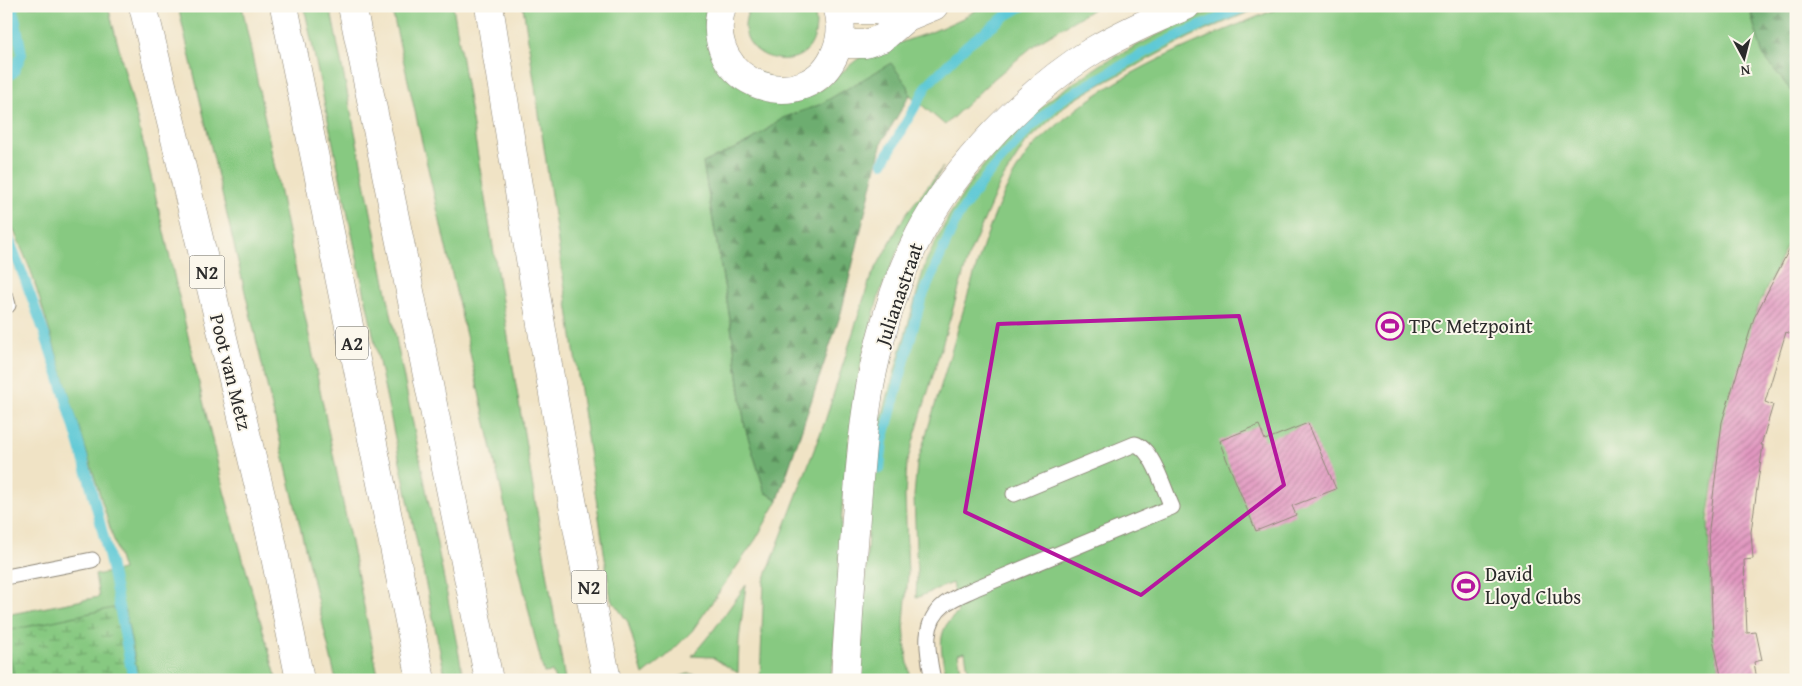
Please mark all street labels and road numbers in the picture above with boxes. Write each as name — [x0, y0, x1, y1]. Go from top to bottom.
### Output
street label: Julianastraat — [866, 238, 930, 352]
road number: N2 — [190, 256, 224, 288]
street label: Poot van Metz — [203, 311, 260, 433]
road number: A2 — [336, 326, 368, 359]
road number: N2 — [572, 570, 606, 604]

